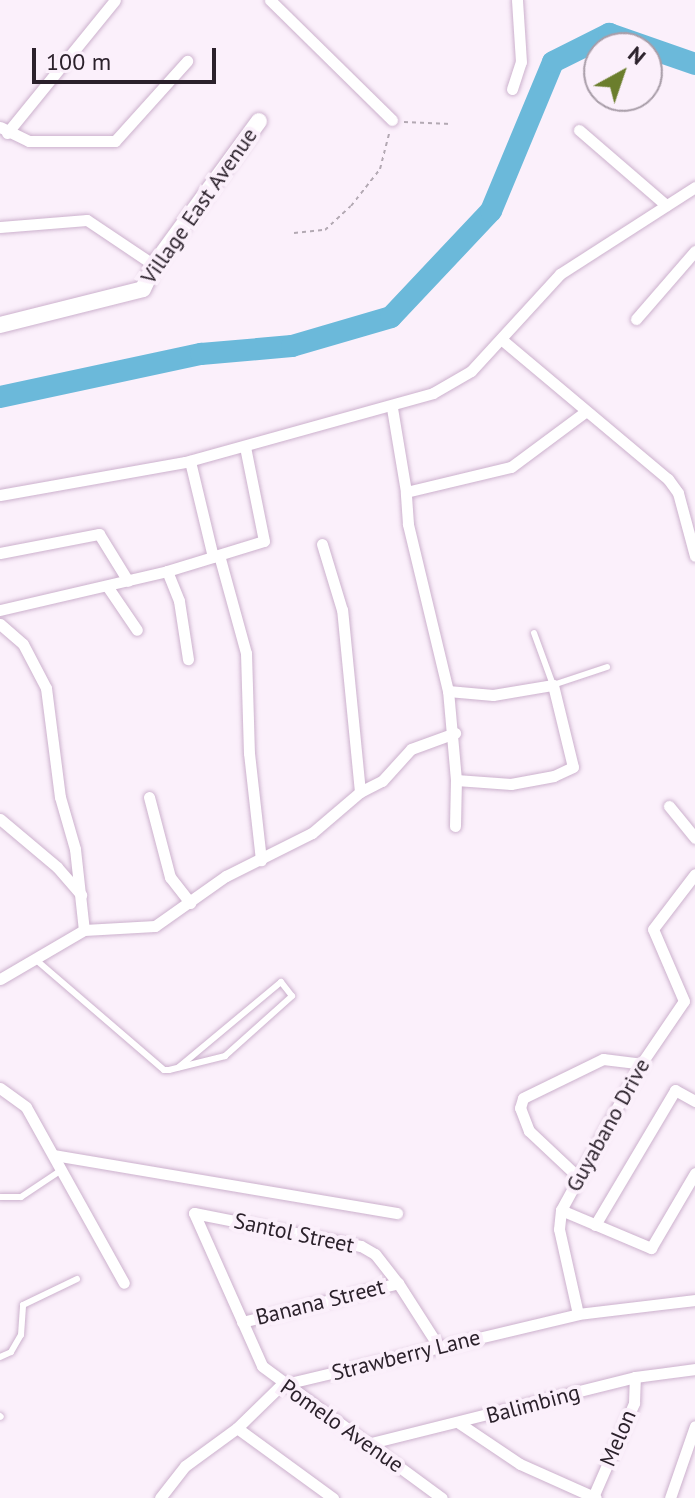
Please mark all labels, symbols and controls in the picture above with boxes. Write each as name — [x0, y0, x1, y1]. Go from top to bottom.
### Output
scale bar — [36, 32, 220, 82]
north arrow — [583, 32, 663, 112]
text: N — [623, 40, 652, 71]
text: 100 m — [46, 46, 111, 77]
street label: Village East Avenue — [135, 123, 263, 289]
street label: Guyabano Drive — [561, 1054, 655, 1196]
street label: Santol Street — [232, 1207, 356, 1259]
street label: Banana Street — [253, 1273, 387, 1331]
street label: Strawberry Lane — [329, 1324, 483, 1386]
street label: Pomelo Avenue — [275, 1374, 409, 1478]
street label: Balimbing — [483, 1379, 583, 1429]
street label: Melon — [594, 1406, 642, 1470]

